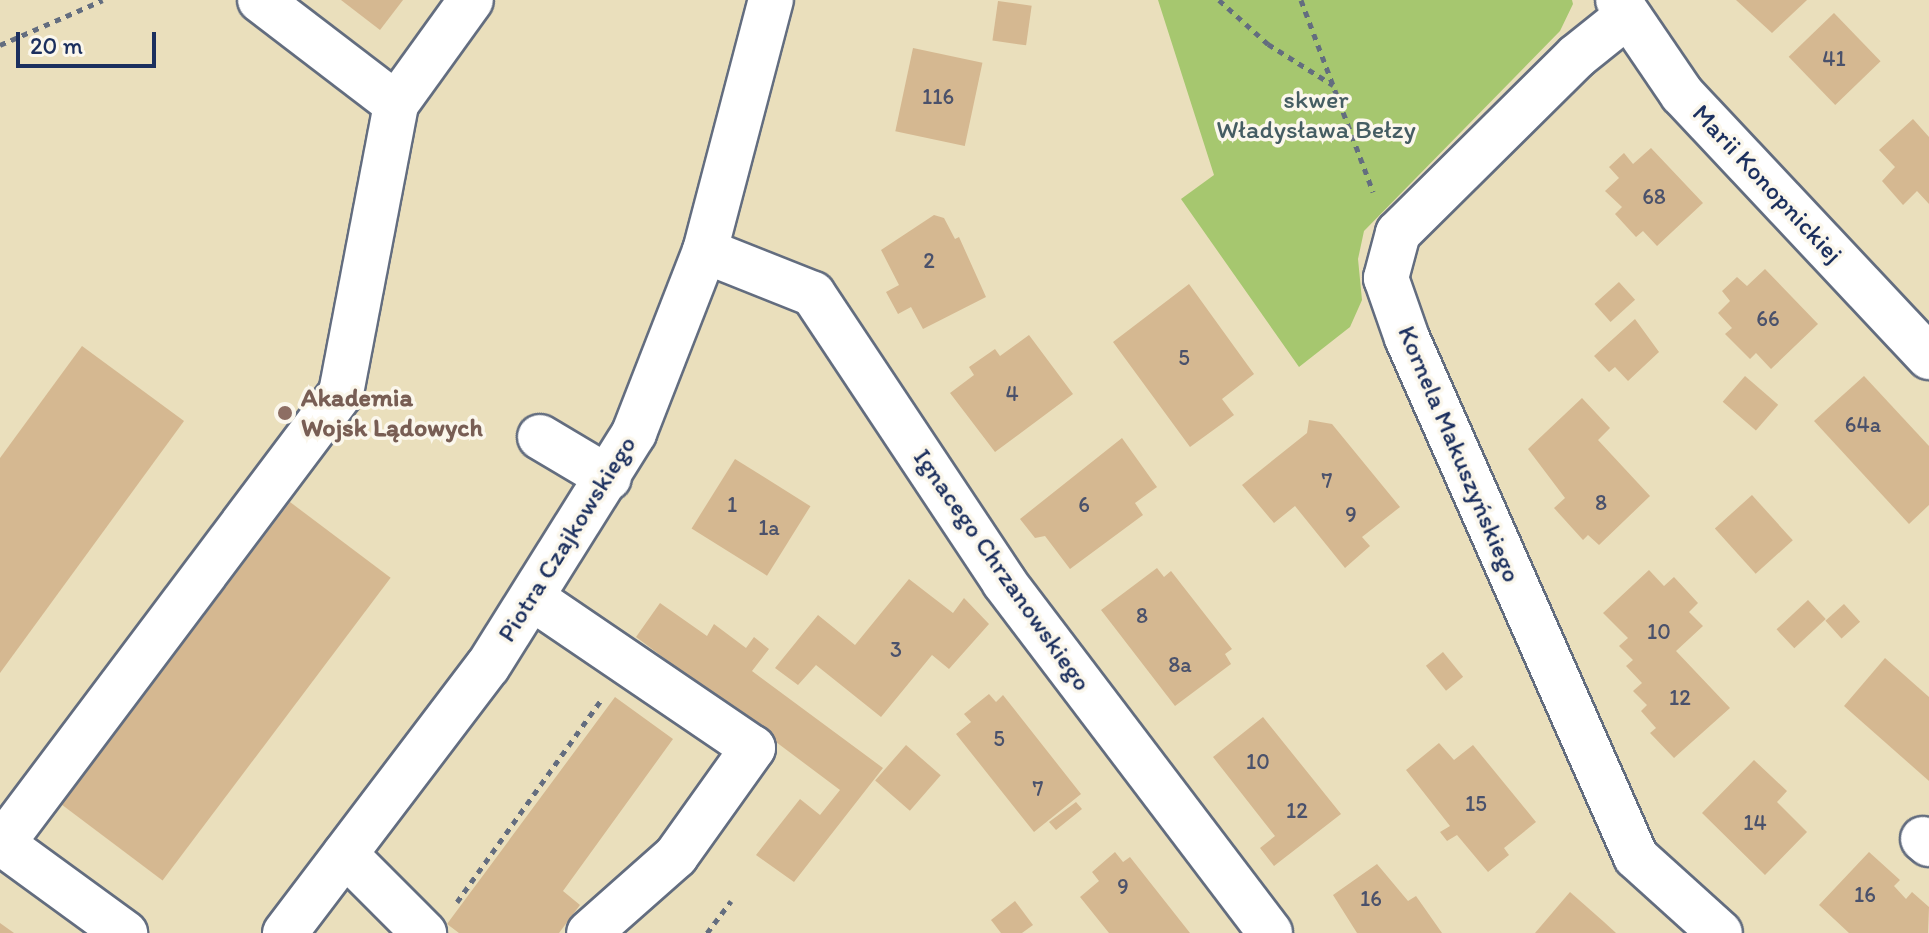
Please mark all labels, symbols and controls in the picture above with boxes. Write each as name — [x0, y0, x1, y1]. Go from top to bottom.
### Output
scale bar — [20, 16, 160, 66]
text: 20 m — [30, 31, 83, 60]
house number: 41 — [1822, 46, 1846, 72]
house number: 116 — [922, 84, 954, 110]
park label: skwer Władysława Bełzy — [1216, 84, 1416, 146]
street label: Marii Konopnickiej — [1685, 98, 1849, 270]
house number: 68 — [1642, 184, 1666, 210]
house number: 2 — [923, 248, 935, 274]
house number: 66 — [1756, 306, 1780, 332]
street label: Kornela Makuszyńskiego — [1391, 321, 1527, 587]
house number: 5 — [1178, 345, 1190, 371]
house number: 4 — [1005, 381, 1019, 407]
place label: Akademia Wojsk Lądowych — [301, 382, 483, 444]
marker: Akademia Wojsk Lądowych — [276, 404, 294, 422]
house number: 64a — [1845, 412, 1881, 438]
street label: Piotra Czajkowskiego — [491, 430, 643, 648]
street label: Ignacego Chrzanowskiego — [906, 442, 1098, 698]
house number: 7 — [1322, 468, 1332, 494]
house number: 8 — [1595, 490, 1607, 516]
house number: 1 — [727, 492, 737, 518]
house number: 6 — [1078, 492, 1090, 518]
house number: 9 — [1345, 502, 1357, 528]
house number: 1a — [758, 515, 780, 541]
house number: 8 — [1136, 603, 1148, 629]
house number: 10 — [1647, 619, 1671, 645]
house number: 3 — [890, 637, 902, 663]
house number: 8a — [1168, 652, 1192, 678]
house number: 12 — [1669, 685, 1691, 711]
house number: 5 — [993, 726, 1005, 752]
house number: 10 — [1246, 749, 1270, 775]
house number: 7 — [1033, 776, 1043, 802]
house number: 15 — [1465, 791, 1487, 817]
house number: 12 — [1286, 798, 1308, 824]
house number: 14 — [1743, 810, 1767, 836]
house number: 9 — [1117, 874, 1129, 900]
house number: 16 — [1854, 882, 1876, 908]
house number: 16 — [1360, 886, 1382, 912]

